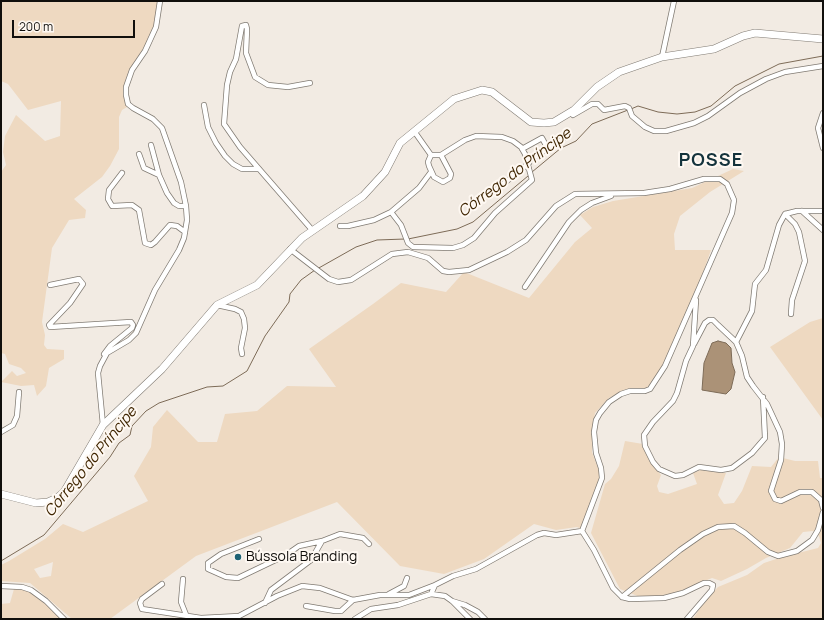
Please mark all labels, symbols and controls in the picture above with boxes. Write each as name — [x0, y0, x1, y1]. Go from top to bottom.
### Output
scale bar — [14, 12, 137, 38]
text: 200 m — [19, 18, 53, 35]
water label: Córrego do Príncipe — [455, 125, 575, 221]
district label: POSSE — [679, 150, 743, 172]
water label: Córrego do Príncipe — [41, 403, 141, 521]
place label: Bússola Branding — [246, 549, 357, 565]
marker: Bússola Branding — [233, 552, 243, 562]

